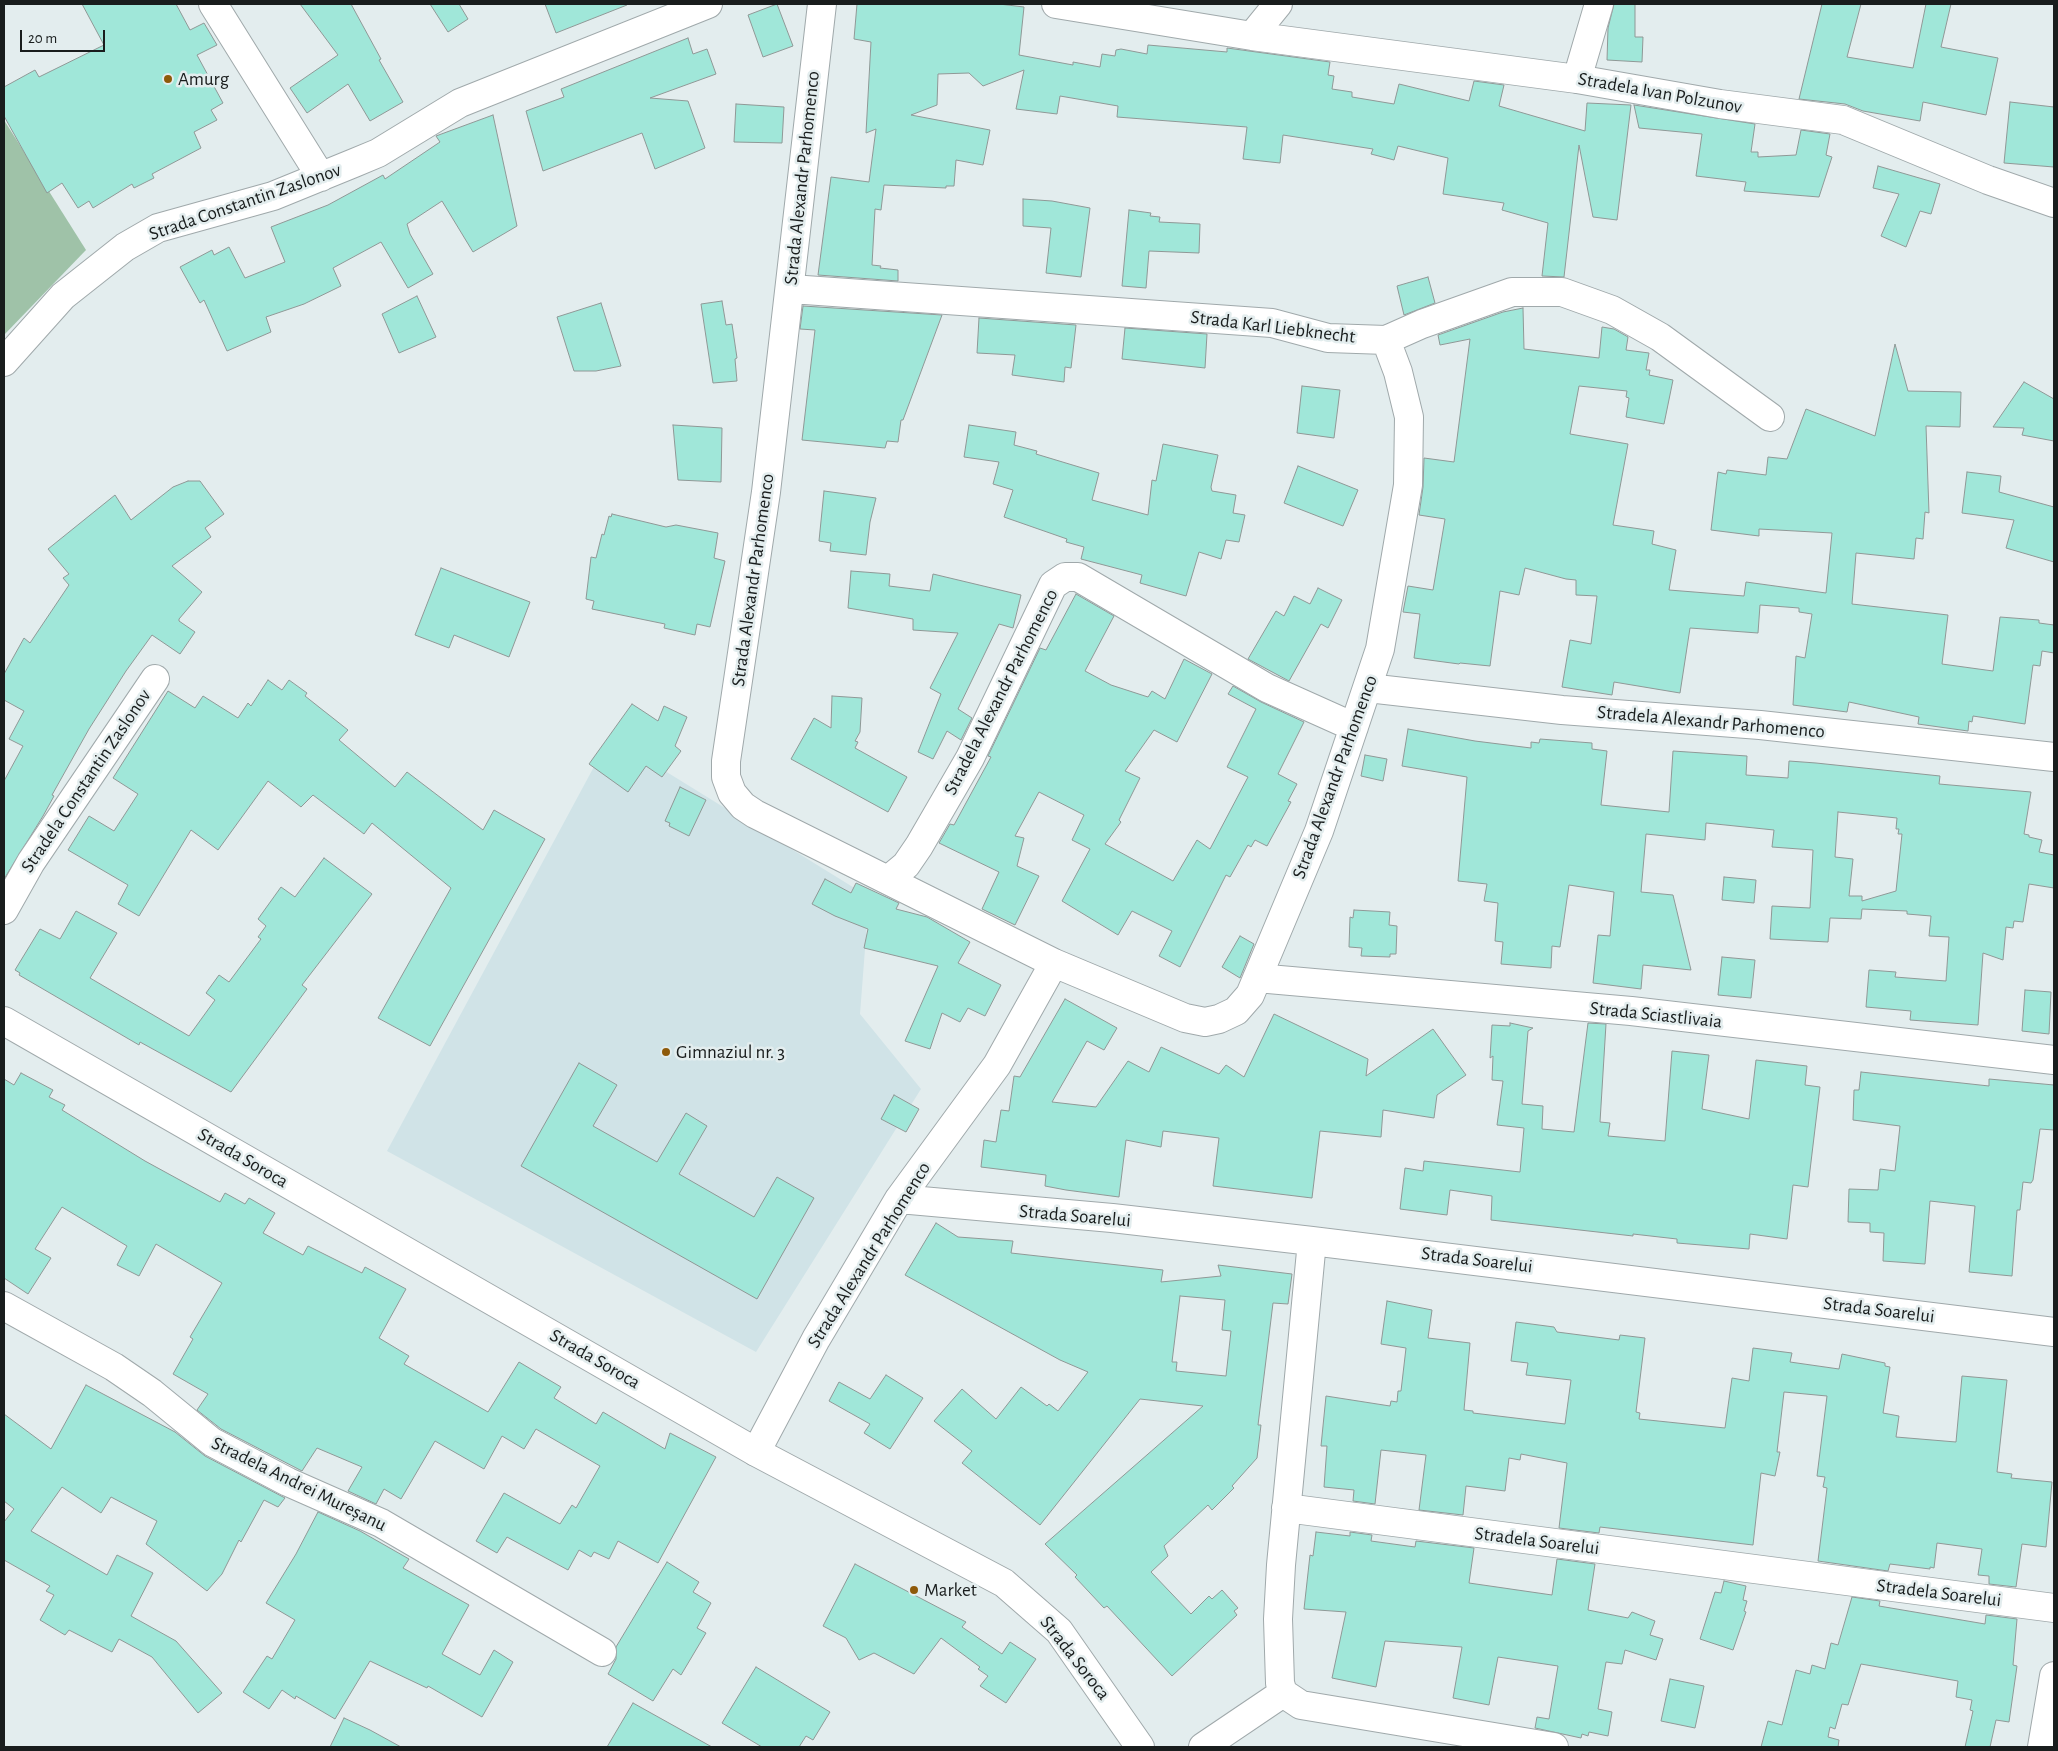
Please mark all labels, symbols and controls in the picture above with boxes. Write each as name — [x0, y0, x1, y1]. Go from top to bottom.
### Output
scale bar — [22, 20, 108, 52]
text: 20 m — [28, 31, 57, 46]
street label: Stradela Ivan Polzunov — [1576, 67, 1744, 119]
place label: Amurg — [178, 68, 229, 90]
street label: Strada Alexandr Parhomenco — [779, 70, 825, 286]
marker: Amurg — [162, 73, 174, 85]
street label: Strada Constantin Zaslonov — [146, 158, 344, 246]
street label: Strada Karl Liebknecht — [1189, 306, 1357, 348]
street label: Strada Alexandr Parhomenco — [727, 472, 779, 688]
street label: Stradela Alexandr Parhomenco — [939, 585, 1063, 799]
street label: Strada Alexandr Parhomenco — [1288, 672, 1382, 882]
street label: Stradela Сonstantin Zaslonov — [16, 685, 156, 877]
street label: Stradela Alexandr Parhomenco — [1596, 701, 1826, 743]
street label: Strada Sciastlivaia — [1589, 997, 1723, 1033]
place label: Gimnaziul nr. 3 — [676, 1041, 785, 1063]
marker: Gimnaziul nr. 3 — [660, 1046, 672, 1058]
street label: Strada Soroca — [194, 1123, 292, 1193]
street label: Strada Alexandr Parhomenco — [802, 1158, 936, 1352]
street label: Strada Soarelui — [1018, 1200, 1132, 1232]
street label: Strada Soarelui — [1420, 1242, 1534, 1278]
street label: Strada Soarelui — [1822, 1292, 1936, 1328]
street label: Strada Soroca — [546, 1324, 644, 1394]
street label: Stradela Andrei Mureșanu — [208, 1432, 390, 1536]
street label: Stradela Soarelui — [1473, 1522, 1601, 1560]
street label: Stradela Soarelui — [1875, 1574, 2003, 1612]
place label: Market — [924, 1579, 977, 1601]
marker: Market — [908, 1584, 920, 1596]
street label: Strada Soroca — [1035, 1611, 1115, 1705]

